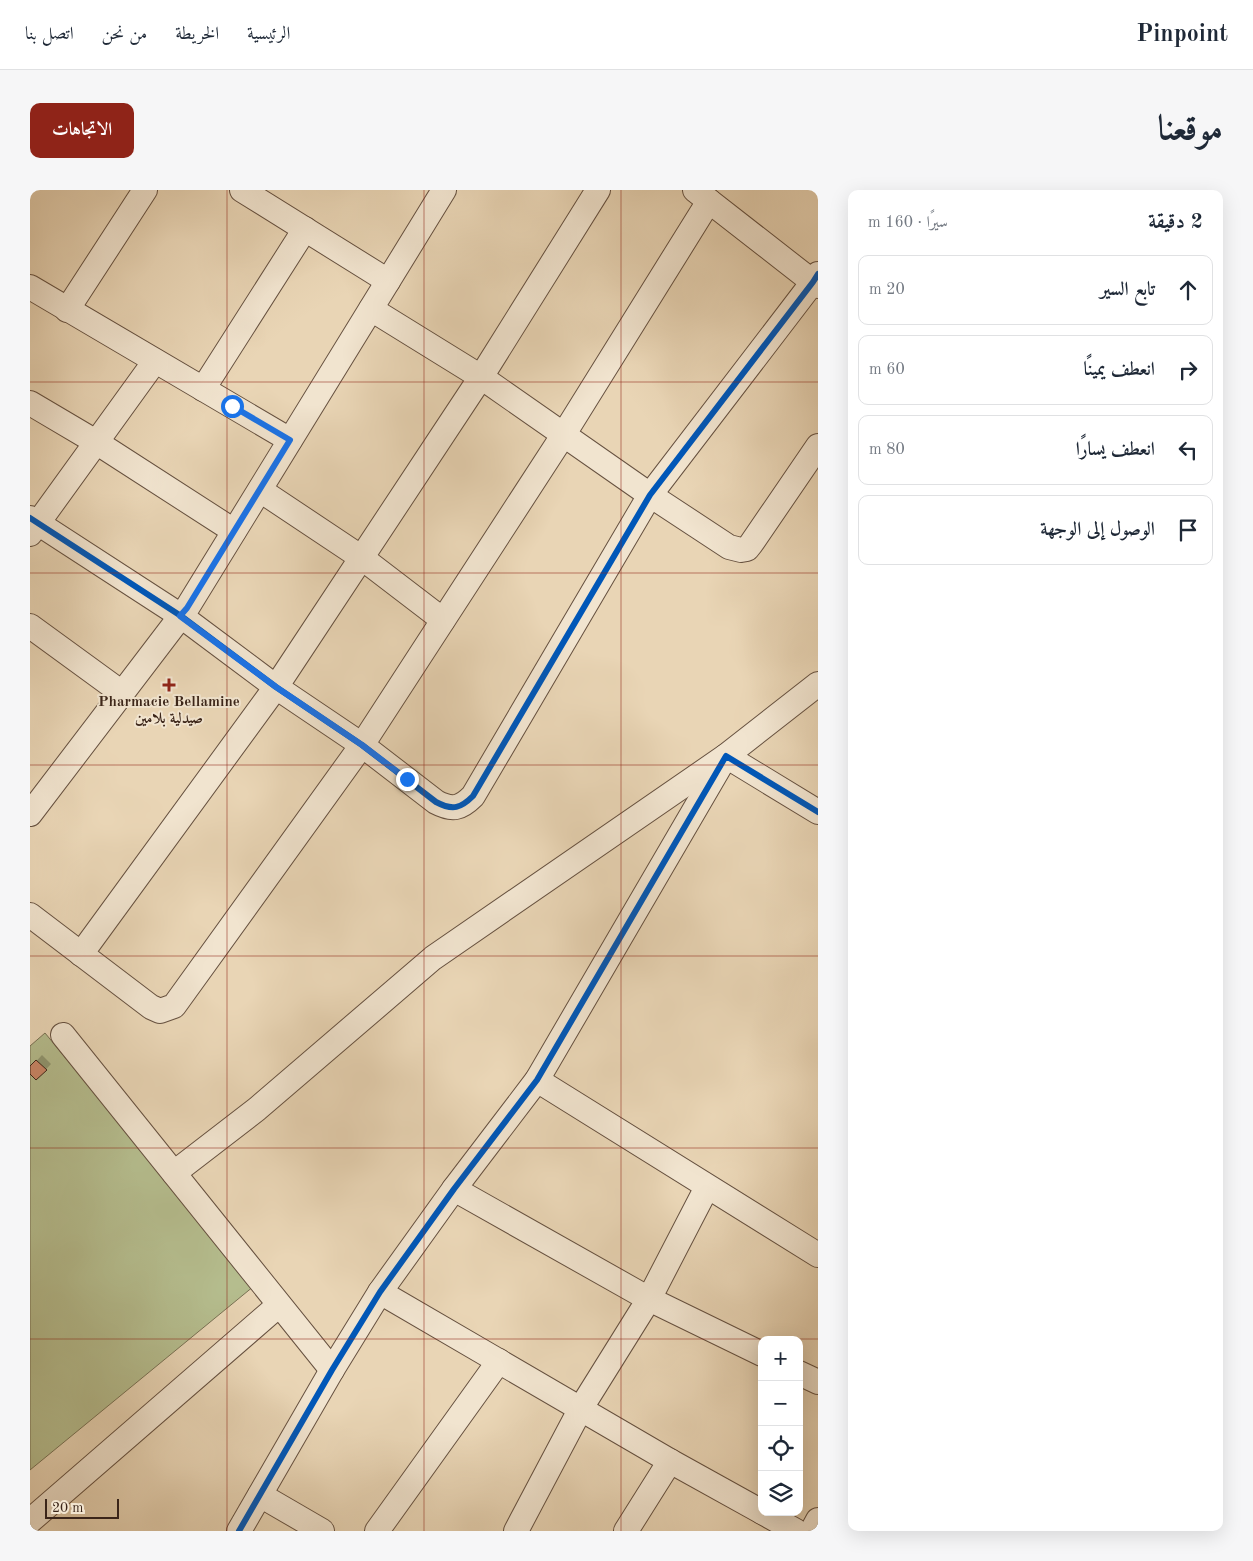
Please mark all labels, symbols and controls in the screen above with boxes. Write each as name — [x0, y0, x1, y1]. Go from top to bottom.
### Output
text: Pinpoint — [1136, 23, 1228, 47]
text: اتصل بنا — [25, 25, 74, 43]
text: من نحن — [102, 25, 147, 43]
text: الخريطة — [175, 25, 219, 43]
text: الرئيسية — [247, 25, 290, 43]
button: الاتجاهات — [30, 103, 134, 158]
text: موقعنا — [1158, 112, 1223, 147]
text: 2 دقيقة — [1148, 212, 1203, 233]
text: سيرًا · 160 m — [868, 215, 948, 231]
icon: ahead — [1174, 276, 1202, 304]
text: تابع السير — [1100, 281, 1155, 300]
text: 20 m — [869, 282, 905, 298]
icon: right — [1174, 356, 1202, 384]
text: انعطف يمينًا — [1083, 361, 1155, 380]
text: 60 m — [869, 362, 905, 378]
route start — [221, 395, 244, 418]
icon: left — [1174, 436, 1202, 464]
text: انعطف يسارًا — [1076, 441, 1155, 460]
text: 80 m — [869, 442, 905, 458]
icon: arrive — [1174, 516, 1202, 544]
text: الوصول إلى الوجهة — [1040, 521, 1155, 540]
marker: Pharmacie Bellamine صيدلية بلامين — [163, 679, 175, 691]
place label: Pharmacie Bellamine صيدلية بلامين — [98, 695, 240, 727]
route end — [396, 768, 419, 791]
map controls — [758, 1336, 803, 1516]
button: + — [758, 1336, 803, 1381]
button: − — [758, 1381, 803, 1426]
button: locate — [758, 1426, 803, 1471]
button: layers — [758, 1471, 803, 1516]
scale bar — [45, 1496, 119, 1519]
text: 20 m — [52, 1501, 83, 1515]

